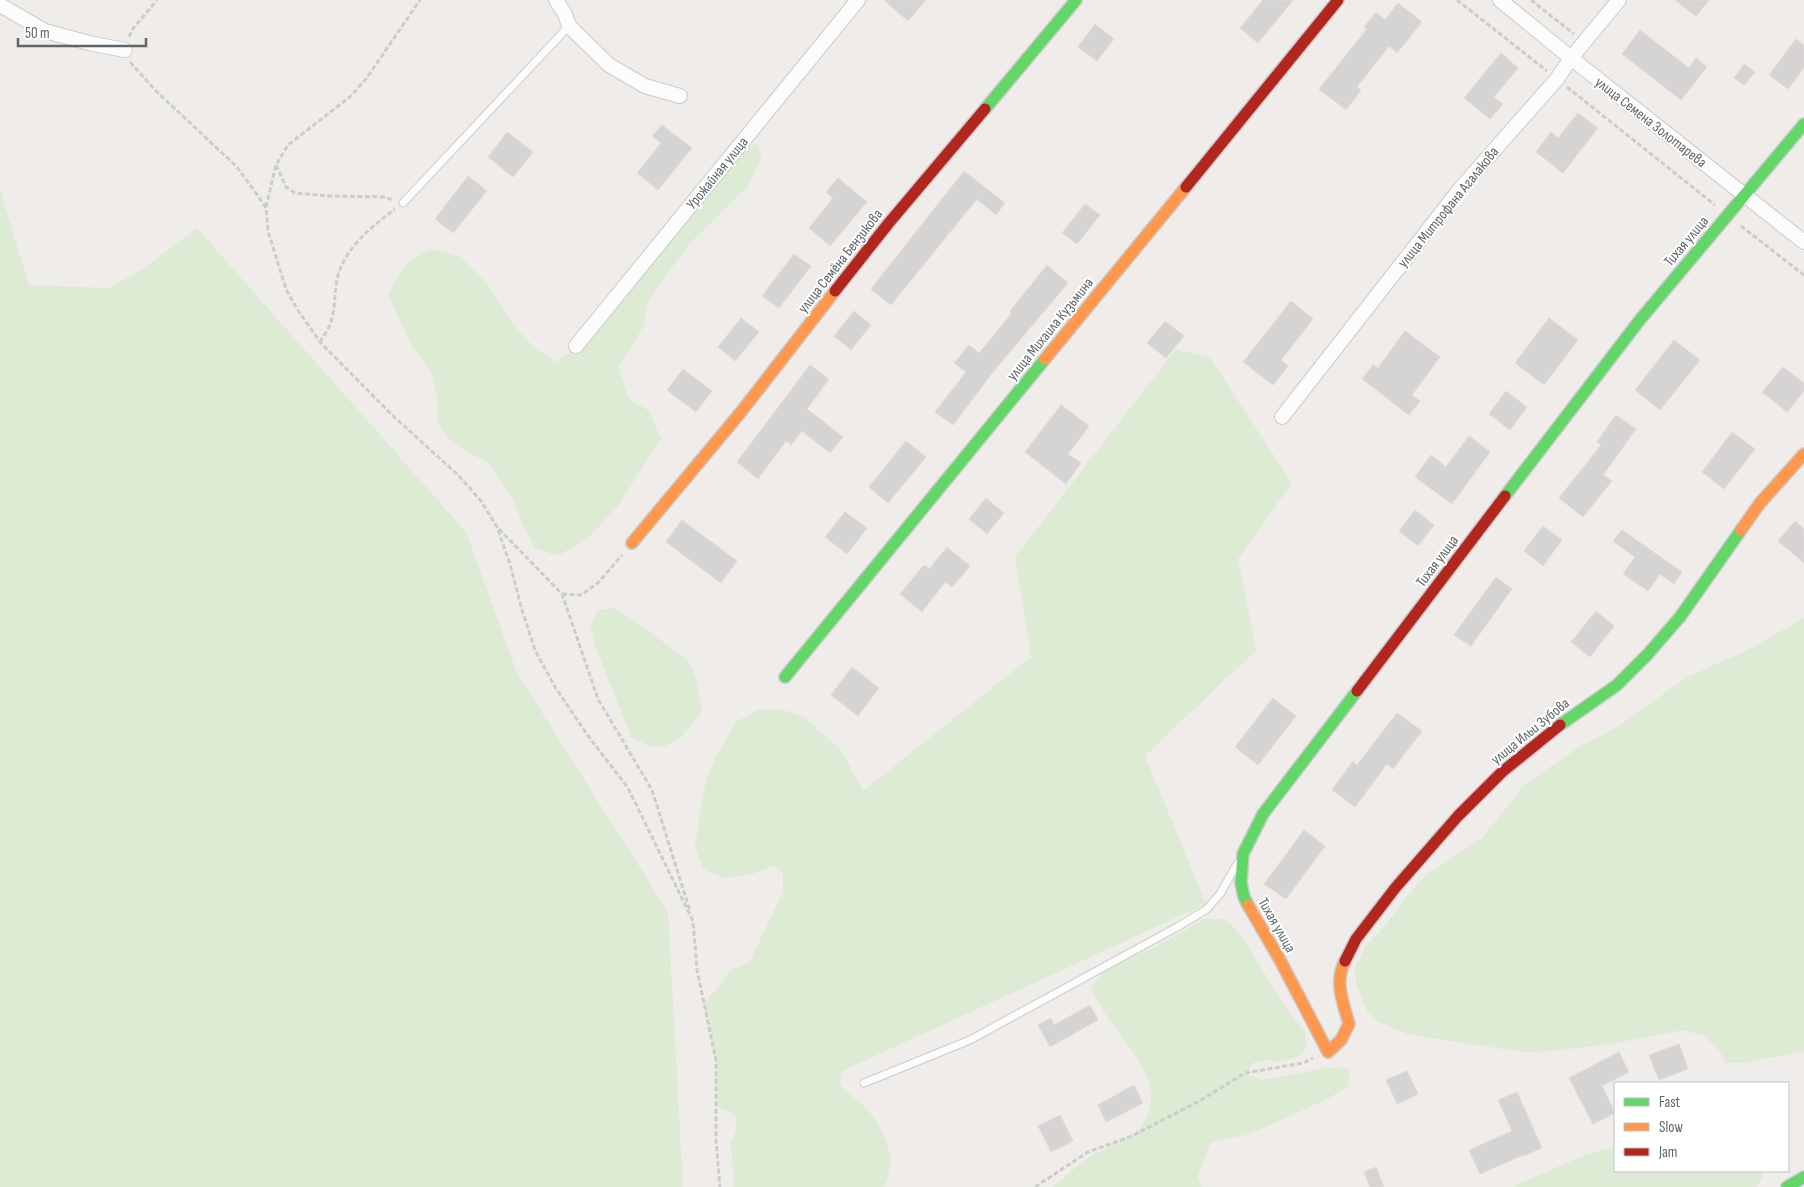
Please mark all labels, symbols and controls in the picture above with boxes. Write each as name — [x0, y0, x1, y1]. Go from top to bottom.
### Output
scale bar — [18, 15, 145, 47]
text: 50 m — [25, 24, 50, 43]
street label: улица Семена Золотарева — [1591, 73, 1711, 172]
street label: Урожайная улица — [682, 133, 753, 213]
street label: улица Митрофана Агалакова — [1394, 143, 1503, 272]
street label: улица Семёна Бензикова — [794, 205, 887, 317]
street label: Тихая улица — [1660, 212, 1713, 270]
street label: улица Михаила Кузьмина — [1003, 274, 1098, 385]
street label: Тихая улица — [1412, 531, 1463, 591]
street label: улица Ильи Зубова — [1487, 694, 1574, 769]
street label: Тихая улица — [1253, 894, 1300, 956]
legend — [1614, 1082, 1789, 1172]
text: Fast — [1659, 1093, 1681, 1112]
text: Slow — [1659, 1118, 1683, 1137]
text: Jam — [1658, 1143, 1677, 1162]

